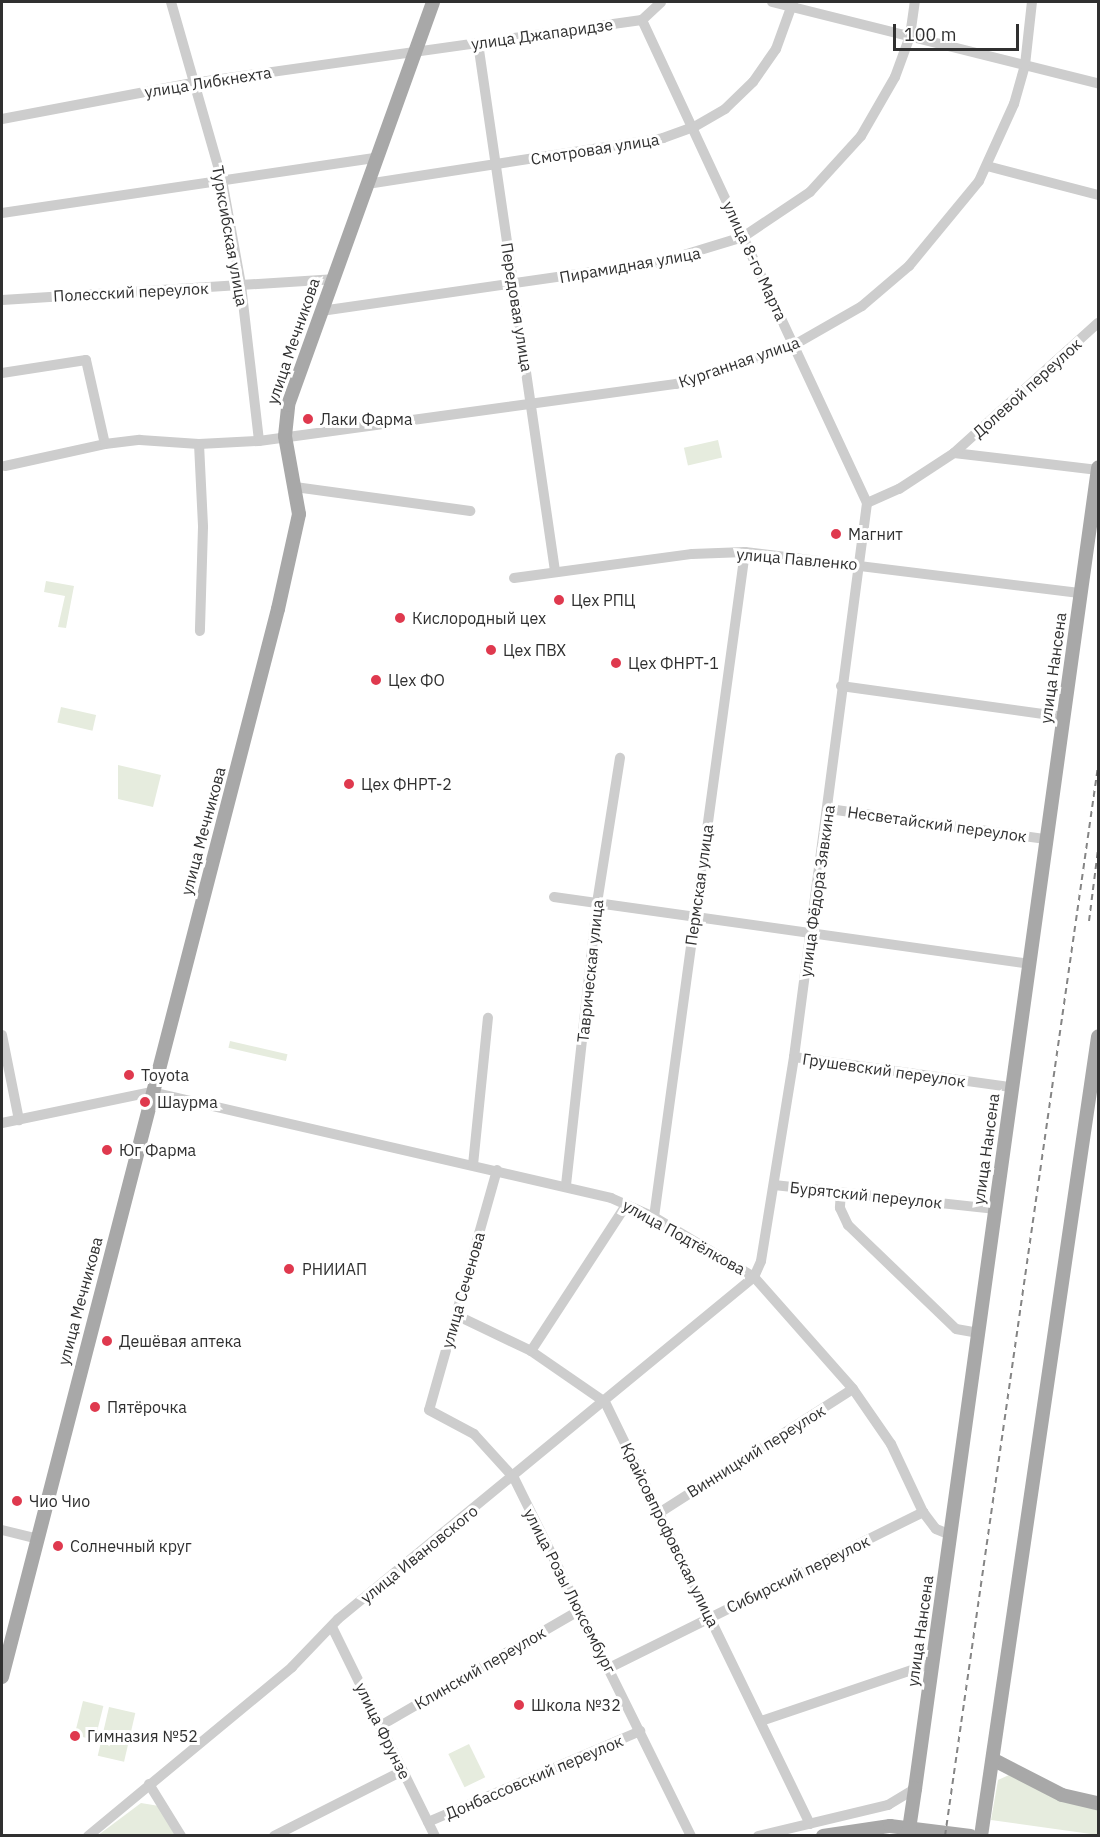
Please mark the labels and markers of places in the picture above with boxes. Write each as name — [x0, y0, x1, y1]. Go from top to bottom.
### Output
place label: Лаки Фарма — [320, 409, 412, 429]
marker: Лаки Фарма — [301, 412, 315, 426]
place label: Магнит — [848, 524, 903, 544]
marker: Магнит — [829, 527, 843, 541]
place label: Цех РПЦ — [571, 590, 636, 610]
marker: Цех РПЦ — [552, 593, 566, 607]
place label: Кислородный цех — [412, 608, 546, 628]
marker: Кислородный цех — [393, 611, 407, 625]
place label: Цех ПВХ — [503, 640, 566, 660]
marker: Цех ПВХ — [484, 643, 498, 657]
place label: Цех ФНРТ-1 — [628, 653, 719, 673]
marker: Цех ФНРТ-1 — [609, 656, 623, 670]
place label: Цех ФО — [388, 670, 445, 690]
marker: Цех ФО — [369, 673, 383, 687]
place label: Цех ФНРТ-2 — [361, 774, 452, 794]
marker: Цех ФНРТ-2 — [342, 777, 356, 791]
place label: Toyota — [141, 1065, 189, 1085]
marker: Toyota — [122, 1068, 136, 1082]
place label: Шаурма — [157, 1092, 218, 1112]
marker: Шаурма — [138, 1095, 152, 1109]
place label: Юг Фарма — [119, 1140, 196, 1160]
marker: Юг Фарма — [100, 1143, 114, 1157]
place label: РНИИАП — [302, 1259, 367, 1279]
marker: РНИИАП — [280, 1260, 298, 1278]
place label: Дешёвая аптека — [119, 1331, 242, 1351]
marker: Дешёвая аптека — [100, 1334, 114, 1348]
place label: Пятёрочка — [107, 1397, 187, 1417]
marker: Пятёрочка — [88, 1400, 102, 1414]
place label: Чио Чио — [29, 1491, 90, 1511]
marker: Чио Чио — [10, 1494, 24, 1508]
place label: Солнечный круг — [70, 1536, 192, 1556]
marker: Солнечный круг — [51, 1539, 65, 1553]
place label: Школа №32 — [531, 1695, 621, 1715]
marker: Школа №32 — [512, 1698, 526, 1712]
place label: Гимназия №52 — [87, 1726, 198, 1746]
marker: Гимназия №52 — [68, 1729, 82, 1743]

